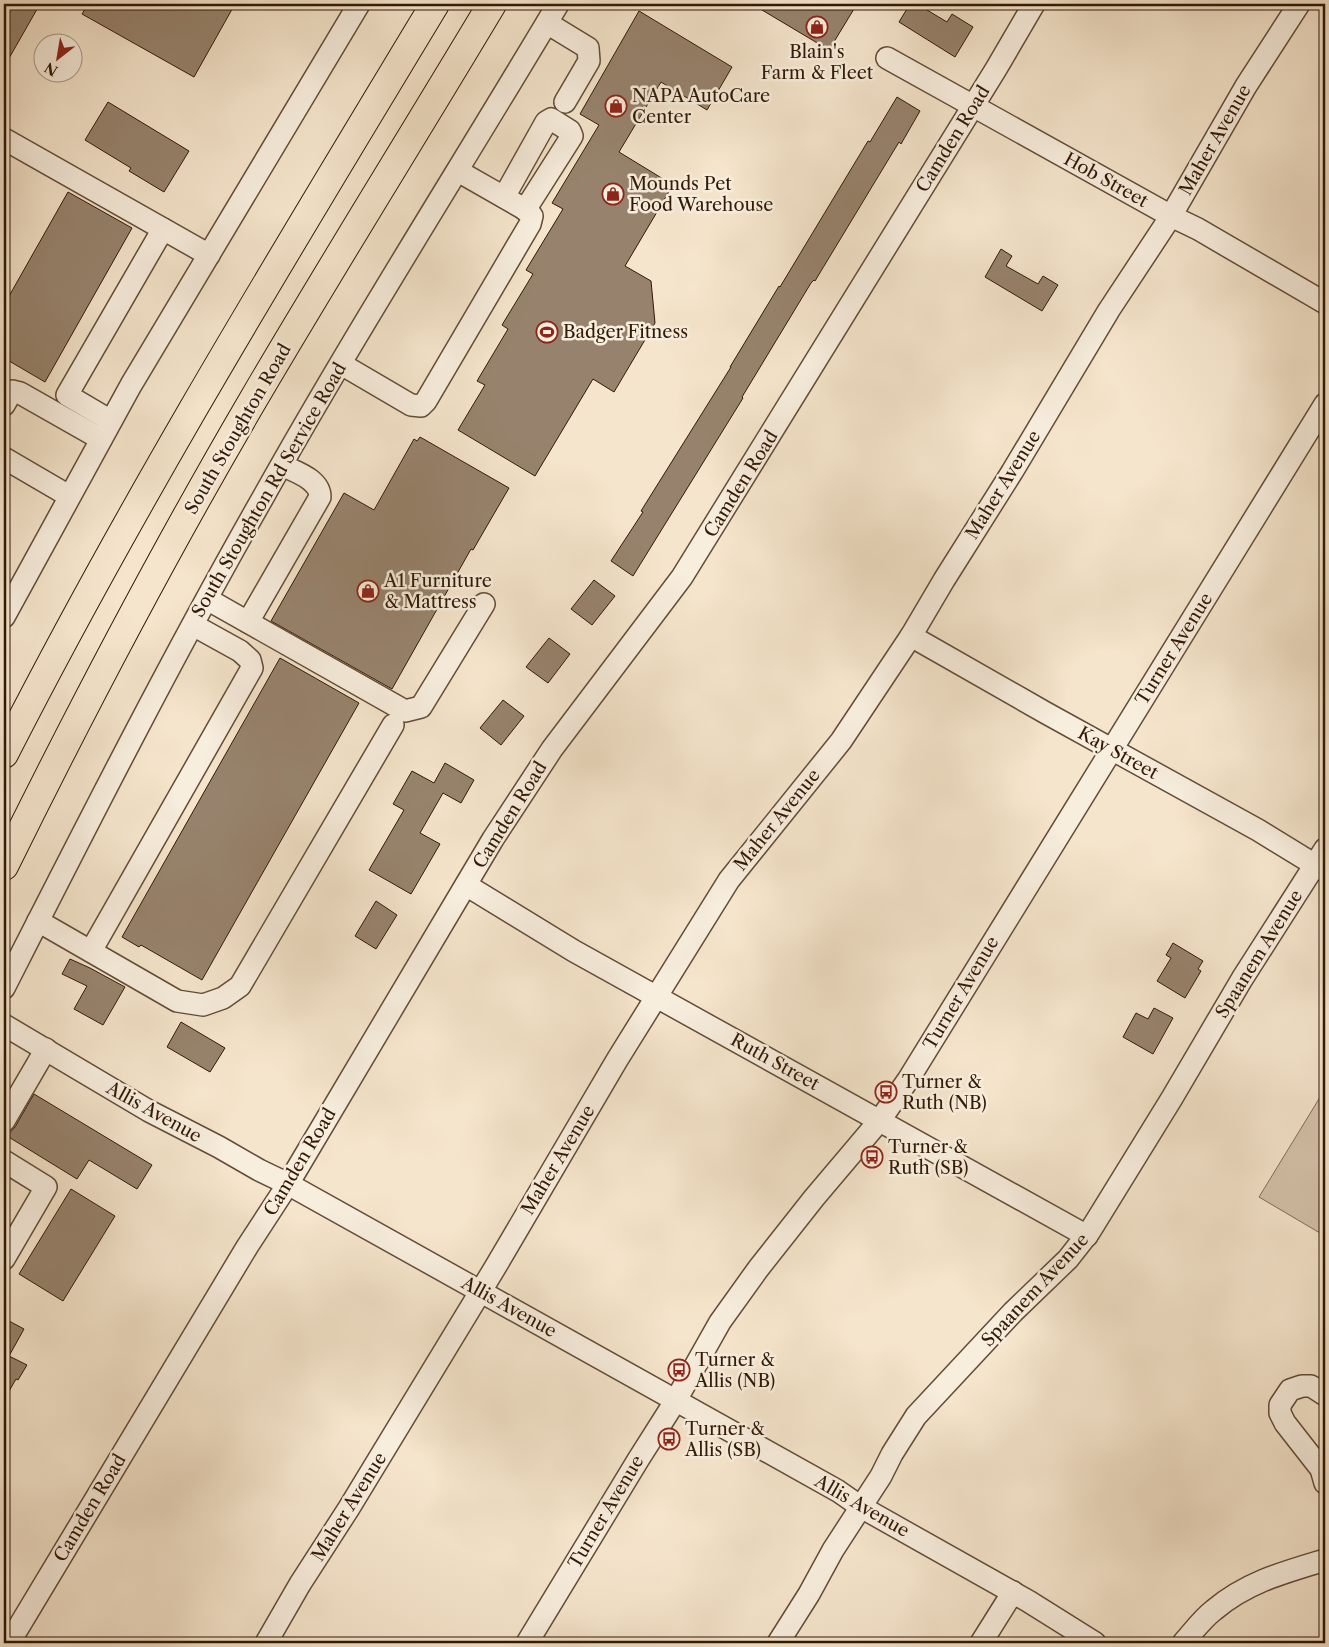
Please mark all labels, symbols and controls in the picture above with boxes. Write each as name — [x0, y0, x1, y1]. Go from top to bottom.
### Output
shop icon: Blain's Farm & Fleet — [805, 15, 829, 39]
north arrow — [32, 32, 82, 82]
place label: Blain's Farm & Fleet — [761, 41, 874, 84]
text: N — [41, 58, 61, 80]
street label: Maher Avenue — [1174, 81, 1256, 199]
street label: Camden Road — [911, 82, 995, 196]
place label: NAPA AutoCare Center — [632, 85, 770, 128]
shop icon: NAPA AutoCare Center — [604, 94, 628, 118]
street label: Hob Street — [1060, 148, 1152, 212]
place label: Mounds Pet Food Warehouse — [629, 173, 773, 216]
shop icon: Mounds Pet Food Warehouse — [601, 182, 625, 206]
sports icon: Badger Fitness — [535, 320, 559, 344]
place label: Badger Fitness — [563, 321, 688, 343]
street label: South Stoughton Road — [180, 340, 296, 518]
street label: South Stoughton Rd Service Road — [187, 359, 351, 621]
street label: Camden Road — [699, 427, 783, 541]
street label: Maher Avenue — [961, 427, 1045, 543]
place label: A1 Furniture & Mattress — [383, 570, 492, 613]
shop icon: A1 Furniture & Mattress — [356, 579, 380, 603]
street label: Turner Avenue — [1131, 589, 1217, 709]
street label: Kay Street — [1074, 722, 1163, 784]
street label: Camden Road — [468, 758, 552, 872]
street label: Maher Avenue — [729, 765, 825, 875]
street label: Spaanem Avenue — [1211, 886, 1307, 1022]
street label: Turner Avenue — [919, 932, 1003, 1054]
street label: Ruth Street — [727, 1029, 824, 1096]
place label: Turner & Ruth (NB) — [902, 1071, 987, 1114]
street label: Allis Avenue — [102, 1076, 205, 1147]
bus stop icon: Turner & Ruth (NB) — [874, 1080, 898, 1104]
street label: Maher Avenue — [517, 1101, 599, 1219]
street label: Camden Road — [259, 1104, 341, 1220]
place label: Turner & Ruth (SB) — [888, 1136, 969, 1179]
bus stop icon: Turner & Ruth (SB) — [860, 1145, 884, 1169]
street label: Spaanem Avenue — [977, 1229, 1093, 1351]
street label: Allis Avenue — [457, 1271, 560, 1342]
place label: Turner & Allis (NB) — [694, 1349, 775, 1392]
bus stop icon: Turner & Allis (NB) — [667, 1358, 691, 1382]
place label: Turner & Allis (SB) — [684, 1418, 765, 1461]
bus stop icon: Turner & Allis (SB) — [657, 1427, 681, 1451]
street label: Maher Avenue — [307, 1449, 391, 1565]
street label: Camden Road — [49, 1450, 131, 1566]
street label: Turner Avenue — [564, 1451, 648, 1573]
street label: Allis Avenue — [810, 1470, 913, 1542]

